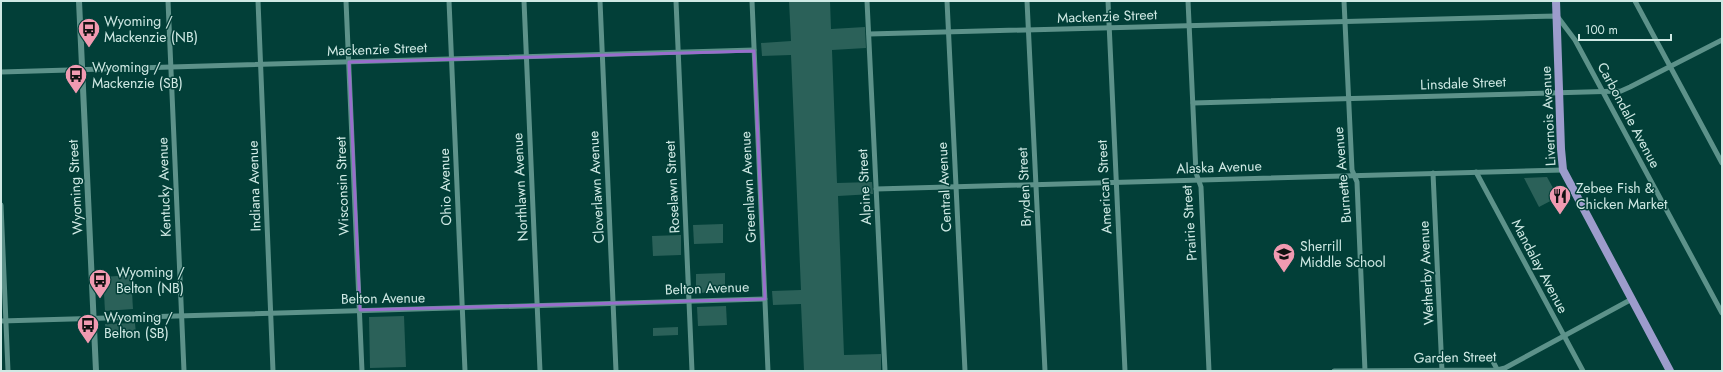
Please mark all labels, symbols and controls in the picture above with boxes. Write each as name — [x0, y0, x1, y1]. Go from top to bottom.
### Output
street label: Mackenzie Street — [1057, 4, 1158, 28]
place label: Wyoming / Mackenzie (NB) — [104, 11, 198, 47]
bus stop icon: Wyoming / Mackenzie (NB) — [76, 16, 102, 49]
scale bar — [1579, 16, 1671, 42]
text: 100 m — [1585, 21, 1618, 39]
street label: Mackenzie Street — [327, 37, 428, 61]
place label: Wyoming / Mackenzie (SB) — [92, 57, 183, 93]
street label: Carbondale Avenue — [1593, 59, 1665, 171]
bus stop icon: Wyoming / Mackenzie (SB) — [63, 62, 89, 95]
street label: Livernois Avenue — [1535, 66, 1561, 166]
street label: Linsdale Street — [1420, 71, 1507, 94]
street label: Burnette Avenue — [1328, 126, 1356, 224]
street label: Cloverlawn Avenue — [583, 130, 609, 244]
street label: Greenlawn Avenue — [735, 131, 761, 243]
street label: Northlawn Avenue — [507, 132, 533, 242]
street label: Wisconsin Street — [330, 136, 354, 236]
street label: Kentucky Avenue — [152, 137, 176, 237]
street label: Wyoming Street — [62, 138, 87, 235]
street label: American Street — [1092, 139, 1116, 235]
street label: Indiana Avenue — [242, 140, 266, 232]
street label: Roselawn Street — [660, 140, 684, 234]
street label: Central Avenue — [932, 141, 956, 233]
street label: Bryden Street — [1012, 146, 1036, 227]
street label: Ohio Avenue — [434, 148, 456, 226]
street label: Alpine Street — [852, 148, 876, 226]
street label: Alaska Avenue — [1176, 156, 1262, 178]
place label: Zebee Fish & Chicken Market — [1576, 178, 1668, 214]
restaurant icon: Zebee Fish & Chicken Market — [1547, 183, 1573, 216]
street label: Prairie Street — [1176, 184, 1202, 262]
street label: Mandalay Avenue — [1507, 215, 1573, 317]
street label: Wetherby Avenue — [1413, 220, 1439, 326]
place label: Sherrill Middle School — [1300, 236, 1386, 272]
school or university icon: Sherrill Middle School — [1271, 241, 1297, 274]
place label: Wyoming / Belton (NB) — [116, 262, 185, 298]
bus stop icon: Wyoming / Belton (NB) — [87, 267, 113, 300]
street label: Belton Avenue — [664, 277, 750, 299]
street label: Belton Avenue — [341, 287, 425, 309]
place label: Wyoming / Belton (SB) — [104, 307, 173, 343]
bus stop icon: Wyoming / Belton (SB) — [75, 312, 101, 345]
street label: Garden Street — [1414, 346, 1497, 368]

